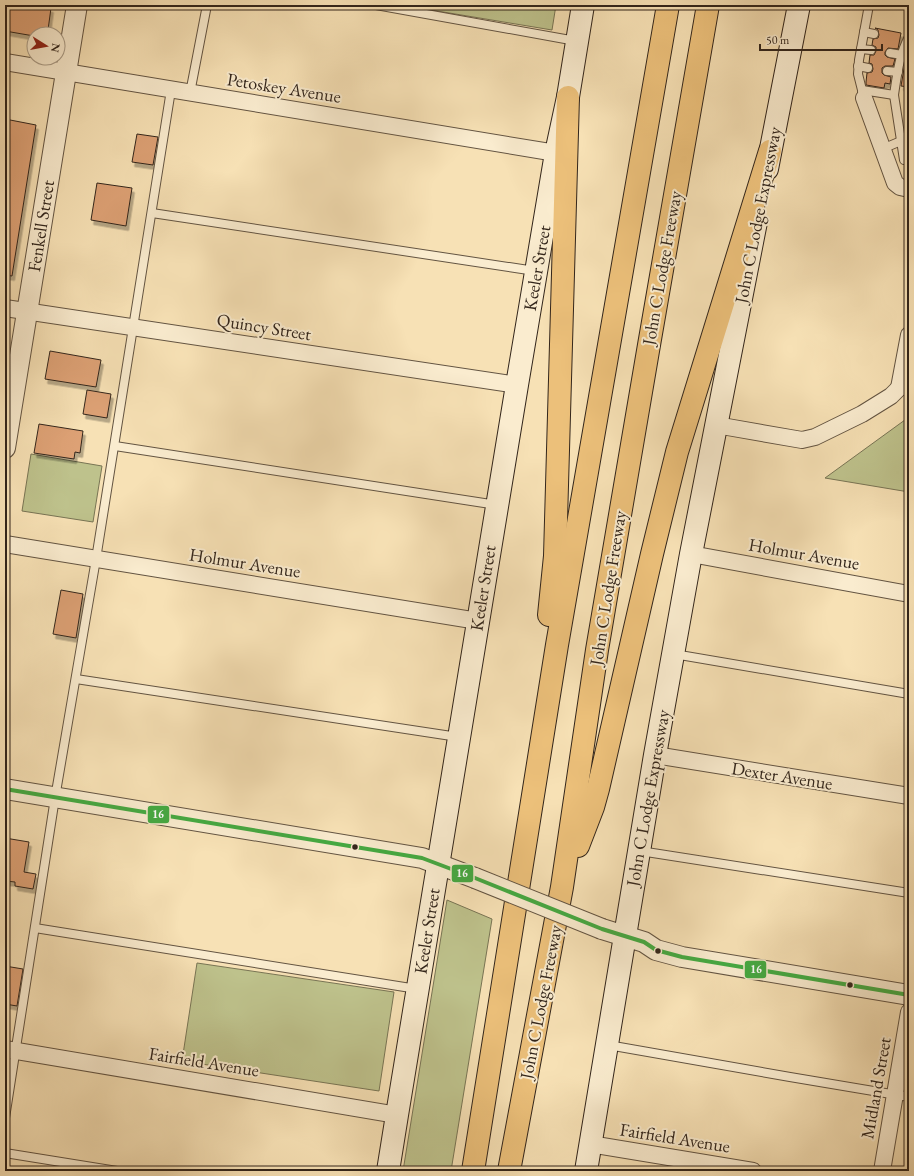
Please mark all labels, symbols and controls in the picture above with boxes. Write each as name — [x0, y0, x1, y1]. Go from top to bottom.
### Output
north arrow — [26, 26, 66, 66]
scale bar — [760, 26, 882, 52]
text: 50 m — [766, 32, 790, 48]
text: N — [48, 42, 64, 54]
street label: Petoskey Avenue — [225, 67, 343, 108]
street label: John C Lodge Expressway — [729, 125, 786, 307]
street label: Fenkell Street — [22, 178, 59, 273]
street label: John C Lodge Freeway — [636, 189, 686, 349]
street label: Keeler Street — [518, 223, 555, 313]
street label: Quincy Street — [215, 308, 313, 345]
street label: John C Lodge Freeway — [584, 509, 631, 669]
street label: Holmur Avenue — [747, 532, 861, 575]
street label: Holmur Avenue — [188, 542, 302, 583]
street label: Keeler Street — [464, 543, 501, 633]
street label: John C Lodge Expressway — [620, 708, 674, 890]
street label: Dexter Avenue — [730, 756, 834, 795]
line badge: 16 — [147, 805, 170, 824]
text: 16 — [152, 807, 164, 821]
unlabelled marker — [350, 842, 360, 852]
line badge: 16 — [451, 864, 474, 883]
text: 16 — [456, 866, 468, 880]
street label: Keeler Street — [408, 886, 445, 976]
street label: John C Lodge Freeway — [514, 923, 567, 1083]
unlabelled marker — [653, 946, 663, 956]
line badge: 16 — [744, 960, 767, 979]
text: 16 — [750, 962, 762, 976]
unlabelled marker — [845, 980, 855, 990]
street label: Midland Street — [855, 1035, 896, 1141]
street label: Fairfield Avenue — [147, 1041, 261, 1082]
street label: Fairfield Avenue — [618, 1117, 732, 1158]

